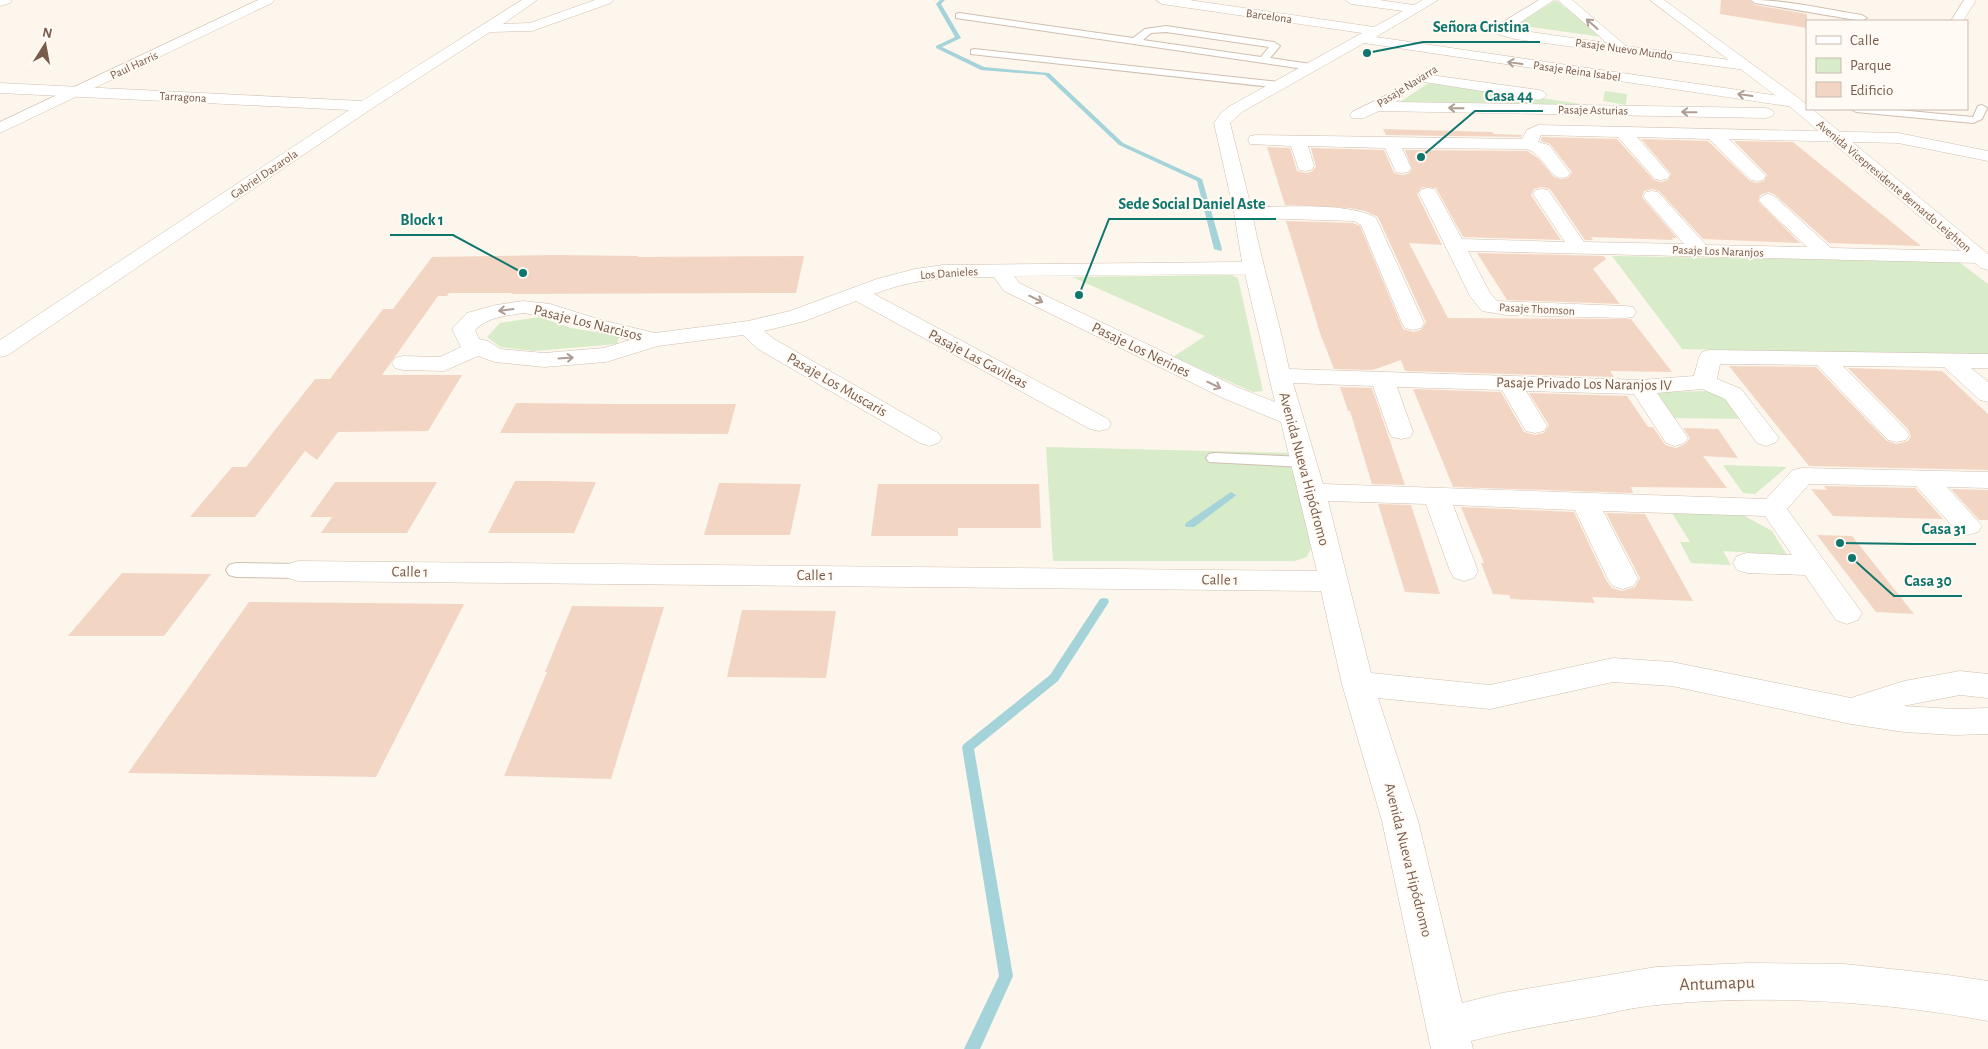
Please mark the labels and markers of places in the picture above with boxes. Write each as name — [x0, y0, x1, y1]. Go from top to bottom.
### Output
callout: Señora Cristina — [1423, 11, 1540, 42]
callout: Casa 44 — [1475, 80, 1543, 111]
callout: Sede Social Daniel Aste — [1109, 188, 1276, 219]
callout: Block 1 — [390, 204, 453, 235]
callout: Casa 31 — [1911, 513, 1976, 544]
callout: Casa 30 — [1894, 565, 1962, 596]

